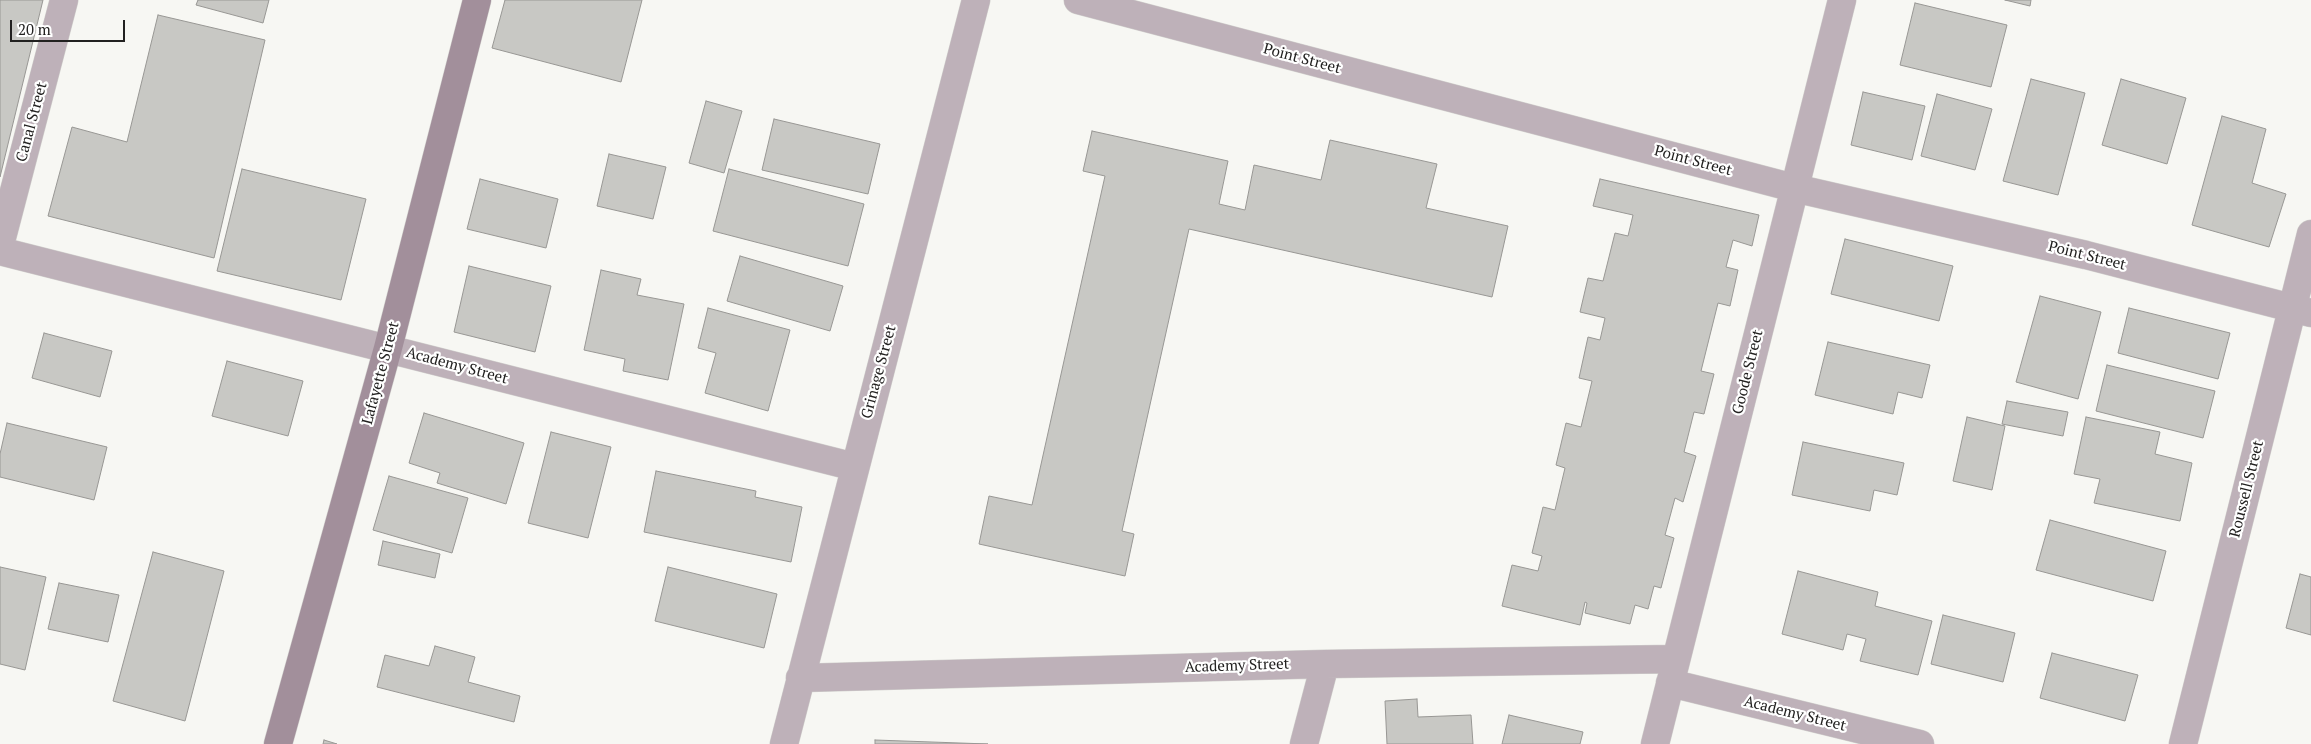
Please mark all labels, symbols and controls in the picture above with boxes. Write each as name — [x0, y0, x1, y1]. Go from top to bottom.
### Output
scale bar — [12, 10, 128, 42]
text: 20 m — [18, 19, 51, 39]
street label: Point Street — [1261, 40, 1343, 78]
street label: Canal Street — [13, 80, 51, 164]
street label: Point Street — [1652, 142, 1734, 180]
street label: Point Street — [2046, 238, 2128, 274]
street label: Lafayette Street — [359, 320, 403, 426]
street label: Grinage Street — [858, 323, 900, 421]
street label: Goode Street — [1729, 328, 1767, 416]
street label: Academy Street — [404, 344, 510, 388]
street label: Roussell Street — [2226, 439, 2268, 539]
street label: Academy Street — [1185, 655, 1289, 677]
street label: Academy Street — [1742, 693, 1848, 735]

